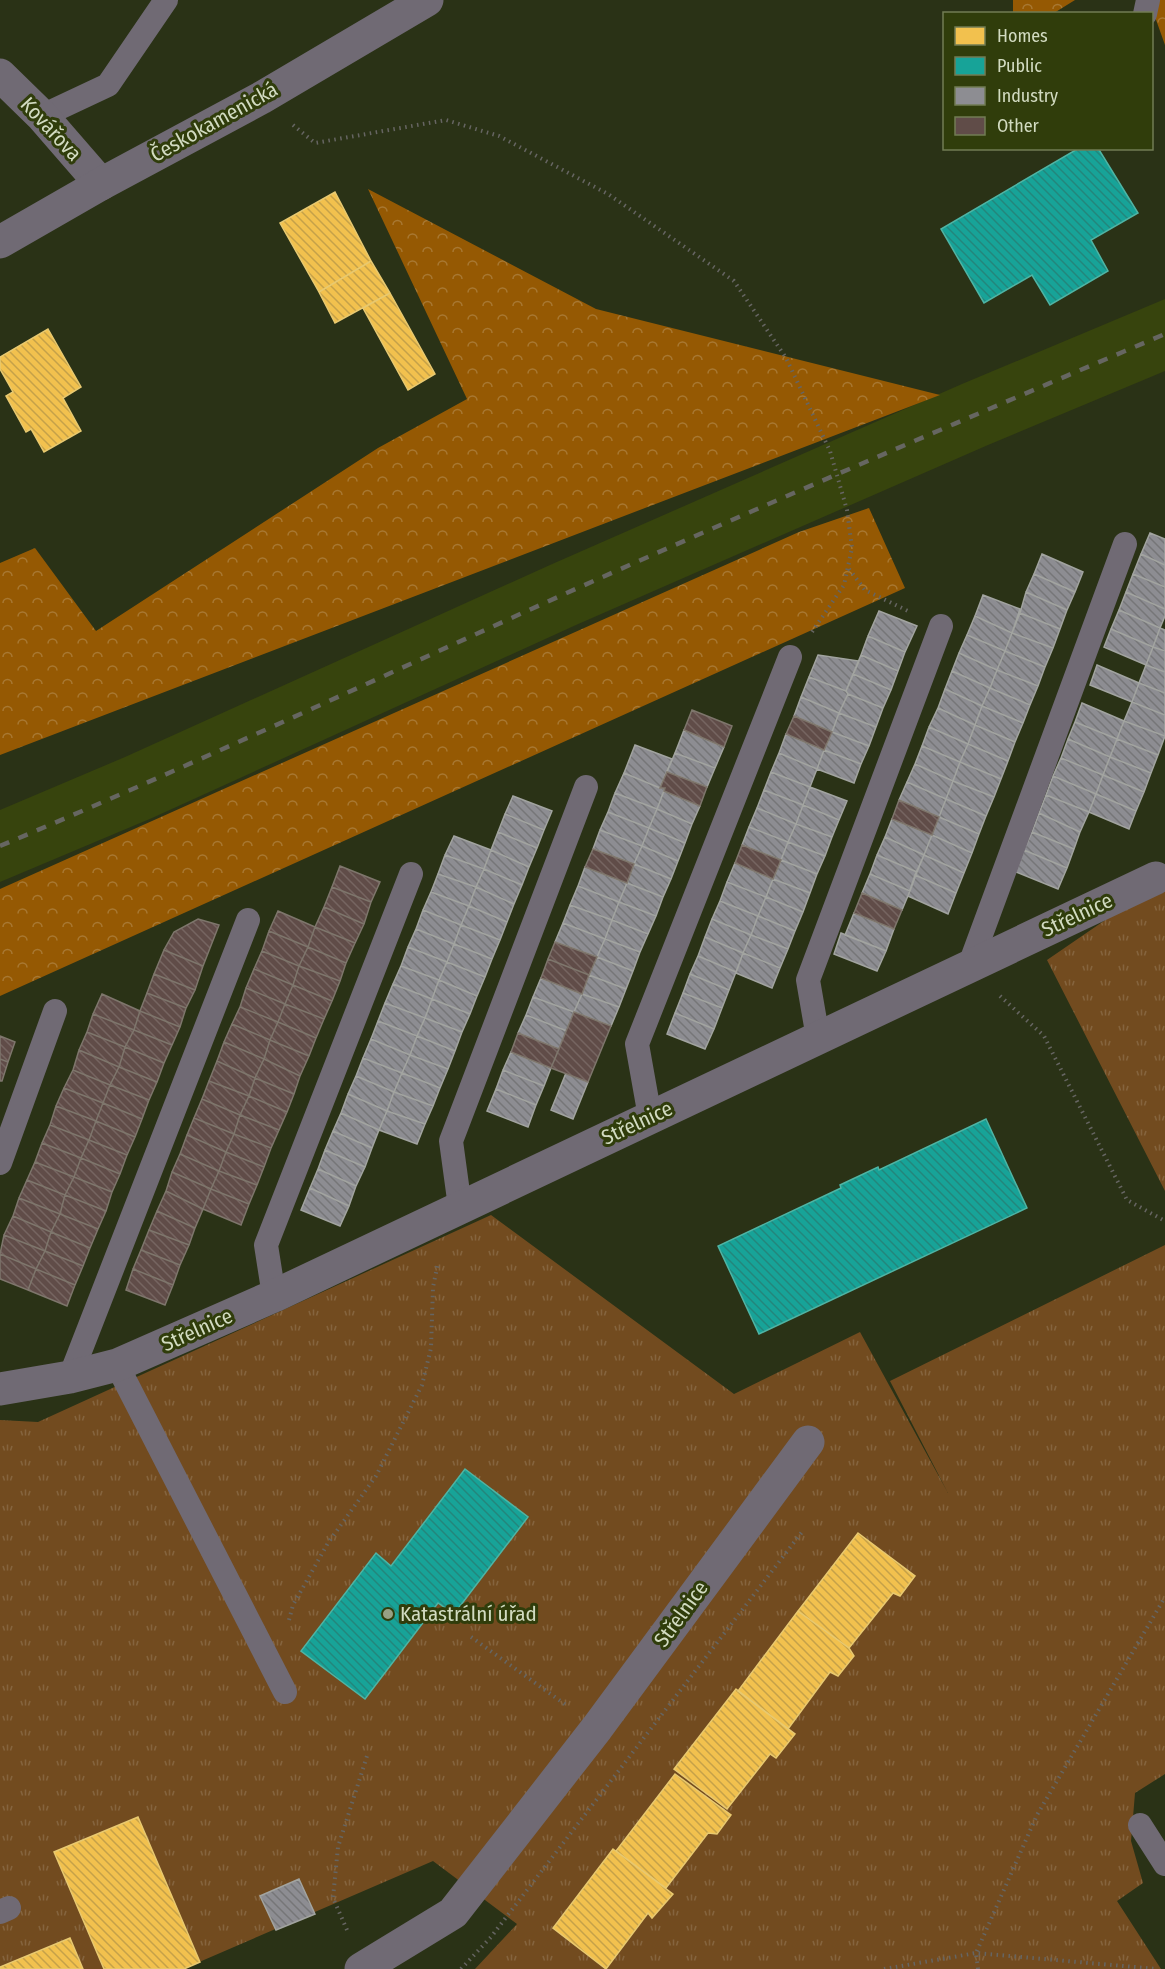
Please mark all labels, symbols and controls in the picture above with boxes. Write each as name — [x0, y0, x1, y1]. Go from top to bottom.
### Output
legend — [943, 12, 1153, 150]
text: Homes — [997, 25, 1048, 47]
text: Public — [997, 55, 1042, 77]
street label: Českokamenická — [146, 76, 282, 168]
text: Industry — [997, 85, 1058, 107]
street label: Kovářova — [15, 92, 87, 166]
text: Other — [997, 115, 1040, 137]
street label: Střelnice — [1037, 887, 1117, 943]
street label: Střelnice — [597, 1095, 677, 1151]
street label: Střelnice — [157, 1303, 237, 1357]
street label: Střelnice — [648, 1576, 714, 1652]
place label: Katastrální úřad — [400, 1601, 537, 1627]
marker: Katastrální úřad — [381, 1607, 395, 1621]

